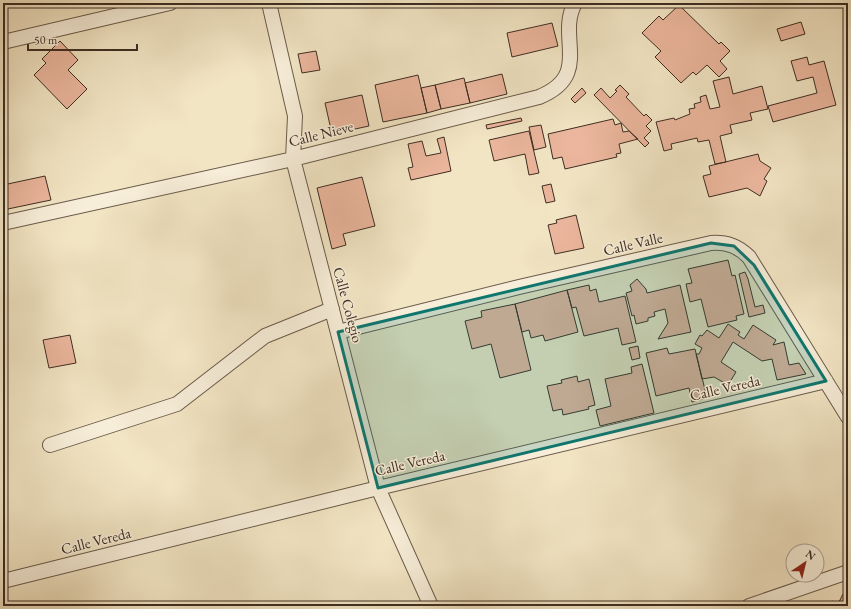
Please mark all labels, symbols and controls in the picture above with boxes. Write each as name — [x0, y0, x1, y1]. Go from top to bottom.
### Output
scale bar — [28, 26, 137, 52]
text: 50 m — [34, 32, 58, 48]
street label: Calle Nieve — [286, 116, 355, 151]
street label: Calle Valle — [601, 227, 665, 260]
street label: Calle Colegio — [329, 265, 368, 345]
street label: Calle Vereda — [688, 370, 762, 405]
street label: Calle Vereda — [373, 445, 447, 480]
street label: Calle Vereda — [59, 523, 133, 558]
north arrow — [785, 543, 825, 583]
text: N — [803, 547, 818, 563]

